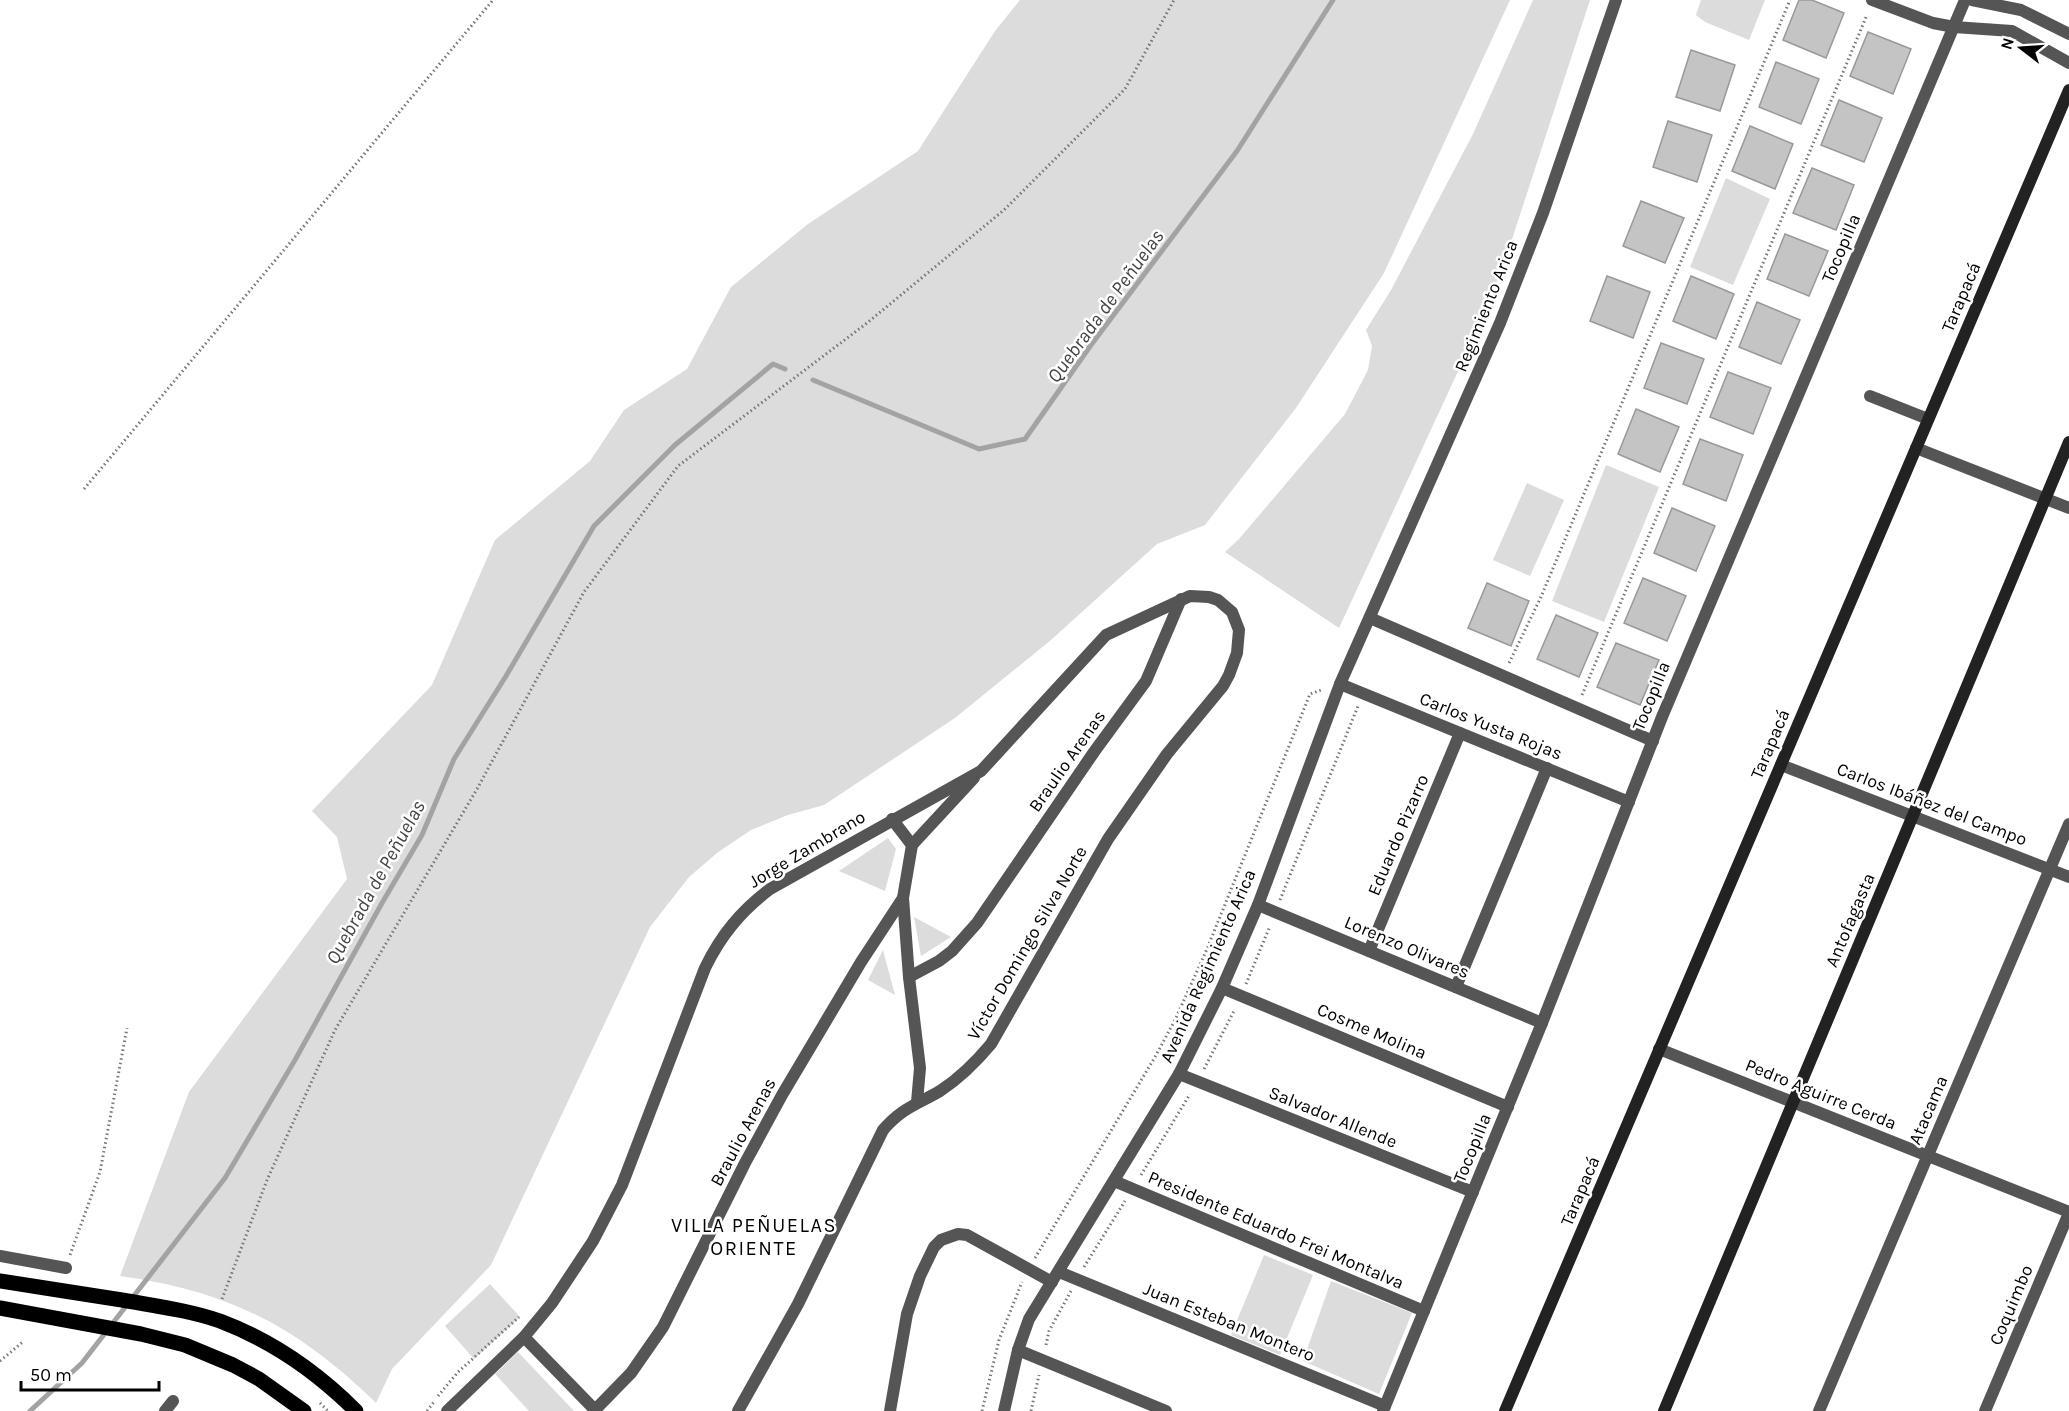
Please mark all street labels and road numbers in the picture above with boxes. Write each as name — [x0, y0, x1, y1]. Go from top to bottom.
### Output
street label: Tocopilla — [1817, 210, 1865, 286]
street label: Regimiento Arica — [1450, 237, 1522, 375]
street label: Tarapacá — [1937, 259, 1985, 335]
street label: Tocopilla — [1627, 658, 1675, 734]
street label: Carlos Yusta Rojas — [1416, 687, 1566, 765]
street label: Braulio Arenas — [1024, 706, 1110, 816]
street label: Tarapacá — [1746, 706, 1794, 782]
street label: Carlos Ibáñez del Campo — [1834, 758, 2030, 850]
street label: Eduardo Pizarro — [1363, 771, 1433, 899]
street label: Jorge Zambrano — [745, 806, 869, 892]
street label: Víctor Domingo Silva Norte — [962, 842, 1092, 1044]
street label: Avenida Regimiento Arica — [1155, 866, 1261, 1066]
street label: Antofagasta — [1820, 870, 1880, 970]
street label: Lorenzo Olivares — [1341, 911, 1473, 983]
street label: Cosme Molina — [1314, 998, 1430, 1064]
street label: Pedro Aguirre Cerda — [1742, 1054, 1900, 1134]
street label: Atacama — [1904, 1072, 1952, 1148]
street label: Braulio Arenas — [705, 1074, 781, 1190]
street label: Salvador Allende — [1266, 1081, 1400, 1153]
street label: Tocopilla — [1448, 1110, 1496, 1186]
street label: Tarapacá — [1556, 1153, 1604, 1229]
street label: Presidente Eduardo Frei Montalva — [1145, 1166, 1407, 1294]
street label: Coquimbo — [1984, 1262, 2038, 1348]
street label: Juan Esteban Montero — [1140, 1278, 1318, 1366]

